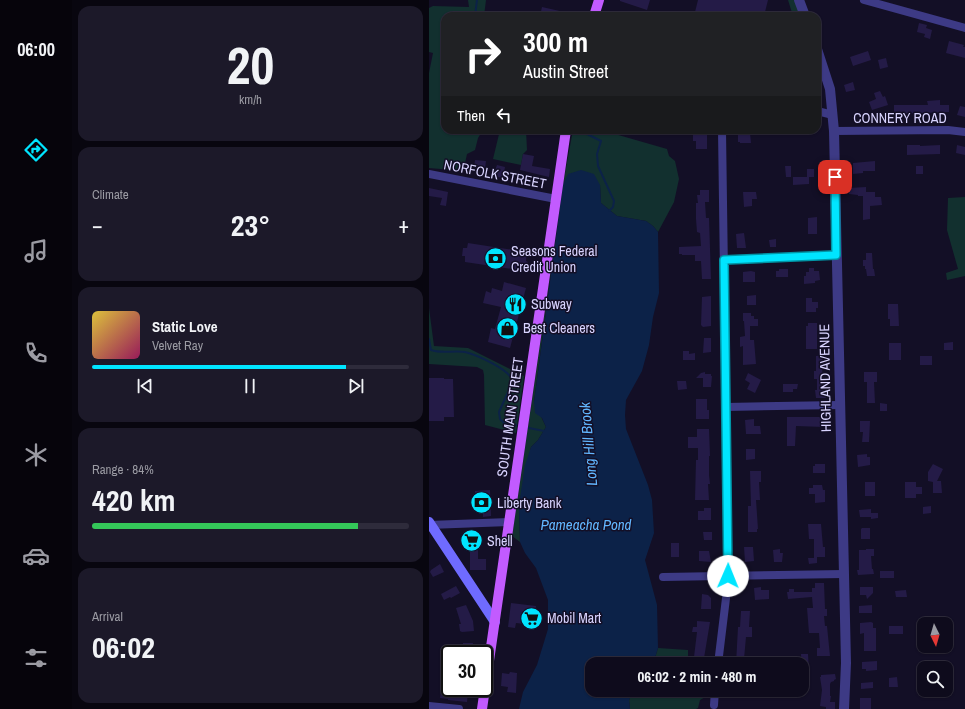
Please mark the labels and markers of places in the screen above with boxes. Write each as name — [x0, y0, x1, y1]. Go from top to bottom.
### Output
pin — [818, 160, 852, 194]
place label: Seasons Federal Credit Union — [511, 242, 597, 276]
bank icon: Seasons Federal Credit Union — [482, 246, 508, 272]
restaurant icon: Subway — [503, 291, 529, 317]
place label: Subway — [531, 295, 572, 313]
shop icon: Best Cleaners — [495, 315, 521, 341]
place label: Best Cleaners — [523, 319, 595, 337]
bank icon: Liberty Bank — [468, 490, 494, 516]
place label: Liberty Bank — [497, 494, 562, 512]
supermarket icon: Shell — [459, 528, 485, 554]
place label: Shell — [487, 532, 513, 550]
supermarket icon: Mobil Mart — [518, 605, 544, 631]
place label: Mobil Mart — [547, 609, 601, 627]

